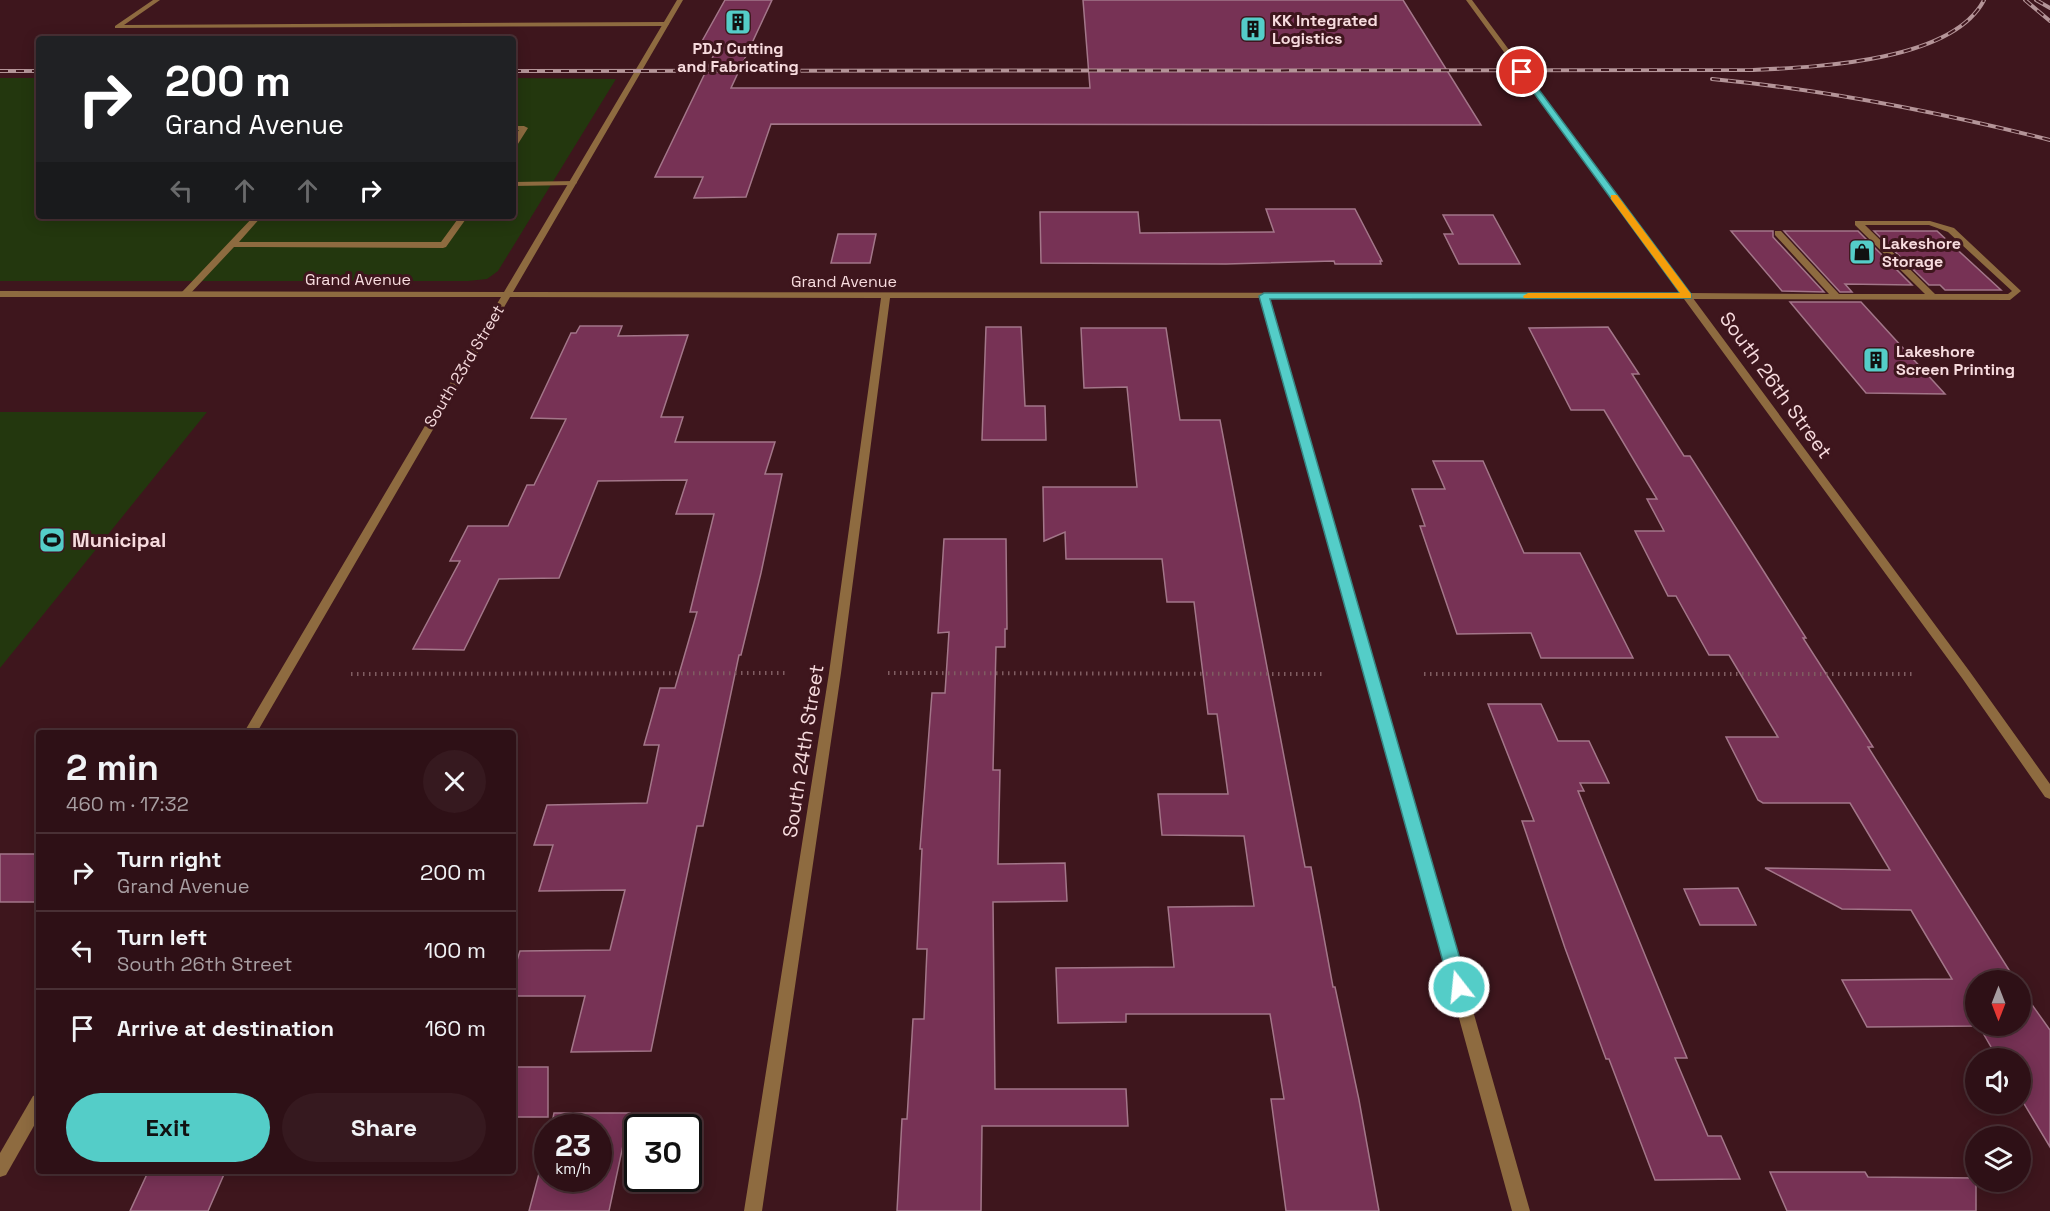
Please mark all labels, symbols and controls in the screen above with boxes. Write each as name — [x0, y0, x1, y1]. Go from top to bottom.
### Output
building icon: PDJ Cutting and Fabricating — [723, 7, 753, 37]
place label: KK Integrated Logistics — [1272, 10, 1378, 49]
building icon: KK Integrated Logistics — [1238, 14, 1268, 44]
place label: PDJ Cutting and Fabricating — [677, 38, 799, 77]
pin — [1496, 46, 1547, 97]
text: 200 m — [165, 55, 291, 108]
icon: arrive — [1505, 55, 1538, 88]
icon: right — [66, 60, 144, 138]
text: Grand Avenue — [165, 107, 344, 142]
icon: left — [165, 174, 198, 207]
icon: ahead — [228, 174, 261, 207]
icon: ahead — [291, 174, 324, 207]
icon: right — [354, 174, 387, 207]
place label: Lakeshore Storage — [1882, 233, 1961, 272]
shop icon: Lakeshore Storage — [1847, 237, 1877, 267]
street label: Grand Avenue — [305, 269, 411, 290]
street label: Grand Avenue — [791, 271, 897, 292]
street label: South 23rd Street — [419, 301, 509, 431]
street label: South 26th Street — [1714, 306, 1838, 464]
place label: Lakeshore Screen Printing — [1896, 341, 2015, 380]
building icon: Lakeshore Screen Printing — [1861, 345, 1891, 375]
sports icon: Municipal — [37, 525, 67, 555]
place label: Municipal — [72, 527, 166, 553]
street label: South 24th Street — [776, 662, 830, 840]
text: 2 min — [66, 745, 159, 791]
button: close — [423, 750, 486, 813]
text: 460 m · 17:32 — [66, 791, 189, 817]
text: Turn right — [117, 845, 222, 873]
icon: right — [66, 856, 99, 889]
text: 200 m — [420, 858, 486, 886]
text: Grand Avenue — [117, 873, 250, 899]
text: Turn left — [117, 923, 207, 951]
icon: left — [66, 934, 99, 967]
text: 100 m — [424, 936, 486, 964]
text: South 26th Street — [117, 951, 292, 977]
position arrow — [1427, 955, 1491, 1019]
north arrow — [1965, 970, 2031, 1036]
map controls — [1965, 970, 2031, 1192]
icon: arrive — [66, 1012, 99, 1045]
text: Arrive at destination — [117, 1014, 334, 1042]
text: 160 m — [425, 1014, 486, 1042]
button: sound — [1965, 1048, 2031, 1114]
button: Exit — [66, 1093, 270, 1162]
button: Share — [282, 1093, 486, 1162]
speed limit sign: 30 — [624, 1114, 702, 1192]
text: 23 — [555, 1126, 591, 1165]
button: layers — [1965, 1126, 2031, 1192]
text: km/h — [555, 1159, 591, 1178]

